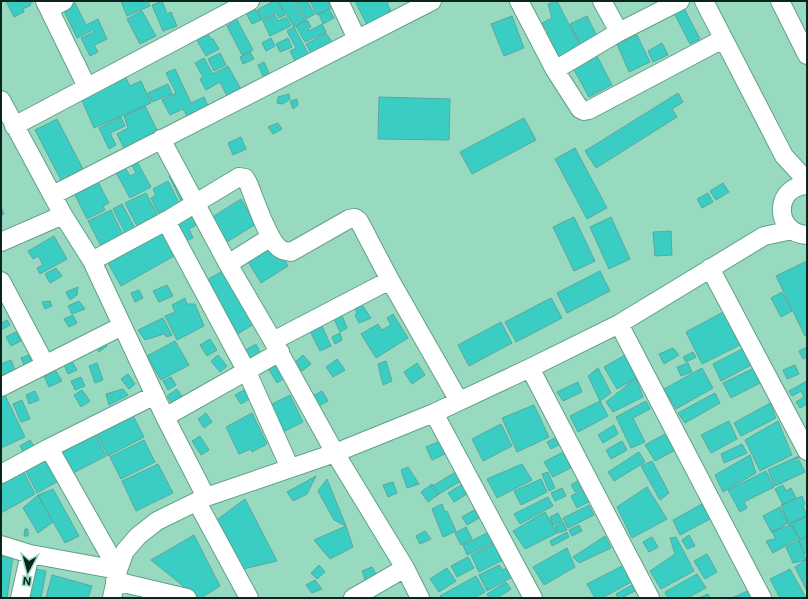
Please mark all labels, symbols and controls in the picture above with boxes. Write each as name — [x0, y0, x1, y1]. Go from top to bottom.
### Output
north arrow — [8, 551, 48, 591]
text: N — [22, 574, 32, 588]

